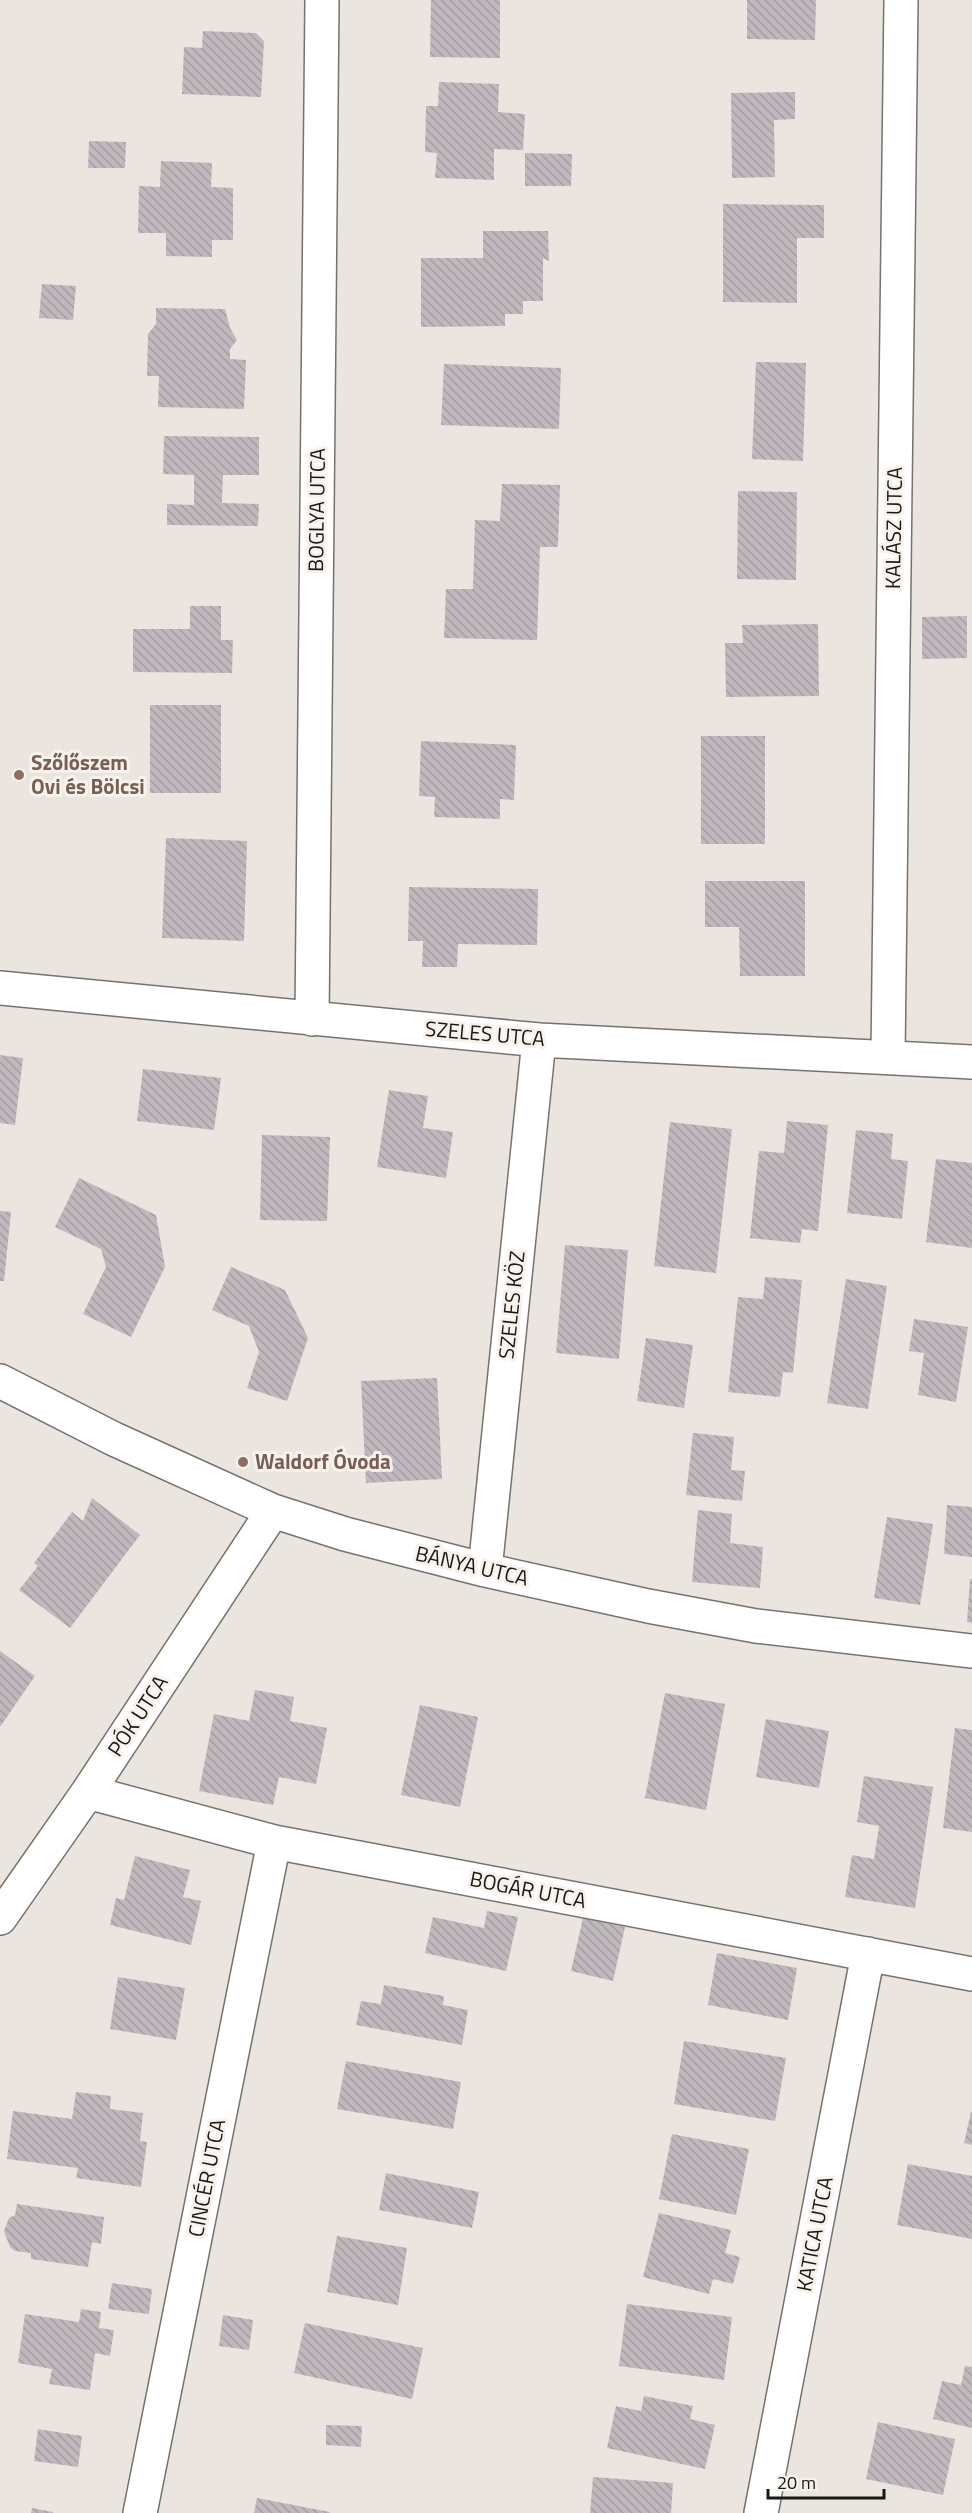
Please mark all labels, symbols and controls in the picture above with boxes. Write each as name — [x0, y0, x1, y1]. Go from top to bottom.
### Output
street label: BOGLYA UTCA — [299, 447, 333, 572]
street label: KALÁSZ UTCA — [876, 466, 910, 589]
place label: Szőlőszem Ovi és Bölcsi — [31, 746, 145, 802]
marker: Szőlőszem Ovi és Bölcsi — [12, 768, 26, 782]
street label: SZELES UTCA — [424, 1012, 547, 1054]
street label: SZELES KÖZ — [489, 1249, 533, 1361]
place label: Waldorf Óvoda — [255, 1445, 391, 1477]
marker: Waldorf Óvoda — [236, 1455, 250, 1469]
street label: BÁNYA UTCA — [413, 1536, 532, 1594]
street label: PÓK UTCA — [99, 1668, 176, 1762]
street label: BOGÁR UTCA — [467, 1862, 590, 1916]
street label: CINCÉR UTCA — [179, 2116, 233, 2240]
street label: KATICA UTCA — [787, 2173, 841, 2294]
scale bar — [768, 2462, 884, 2500]
text: 20 m — [777, 2469, 816, 2496]

